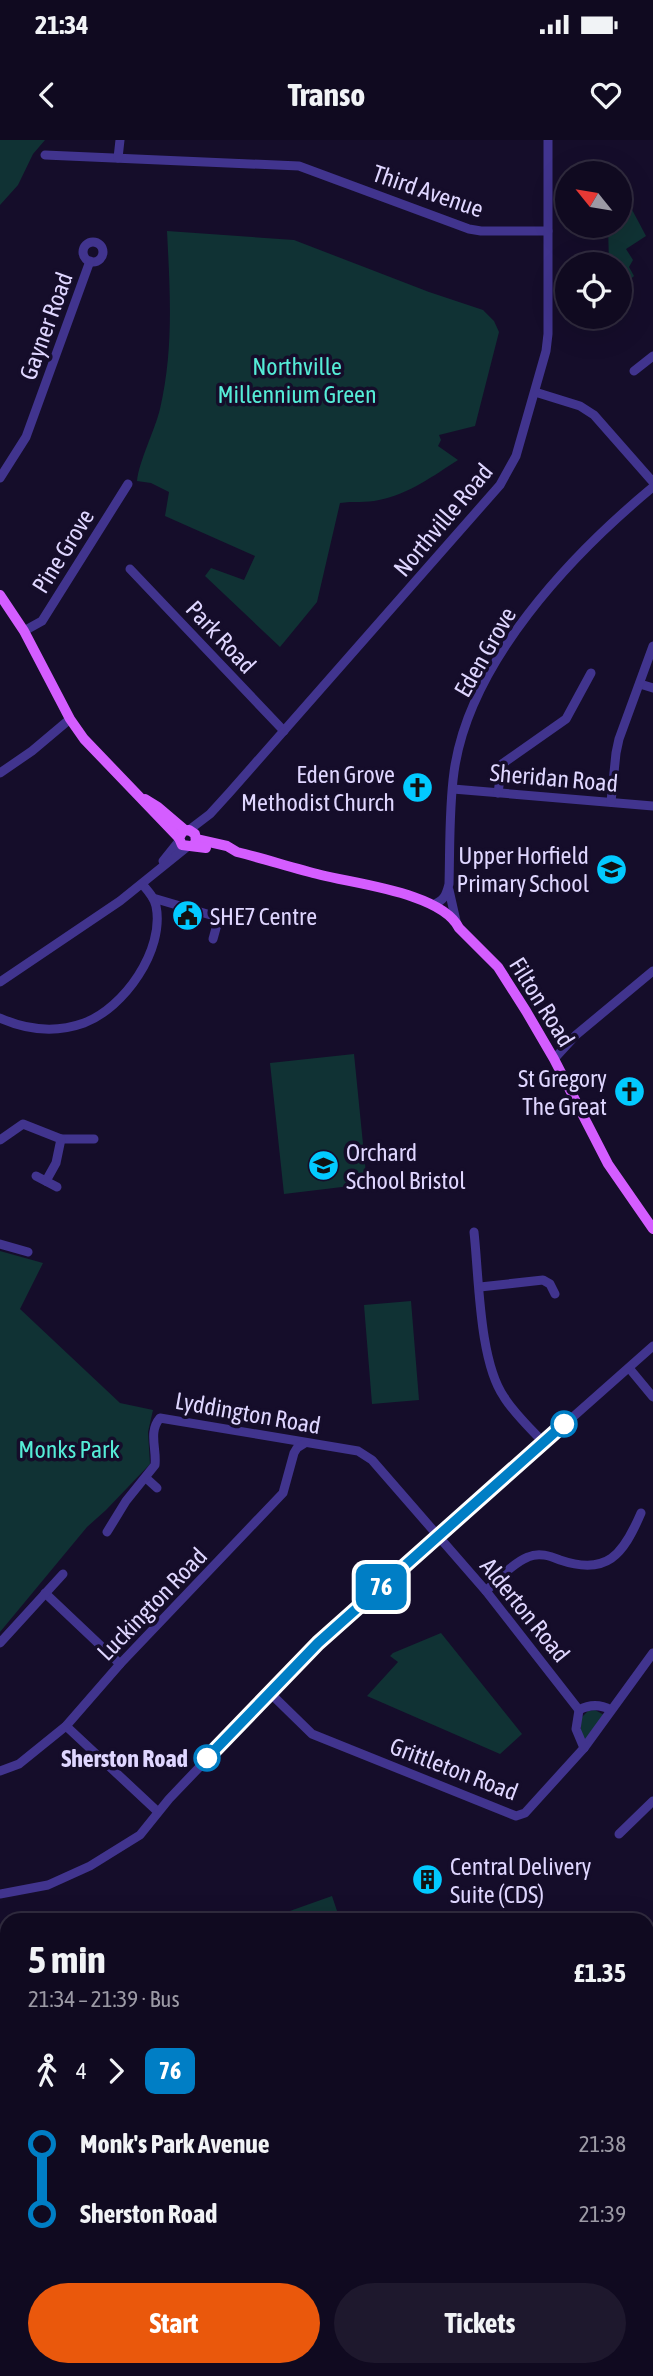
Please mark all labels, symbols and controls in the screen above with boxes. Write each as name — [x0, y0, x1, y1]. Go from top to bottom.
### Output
text: 21:34 — [35, 10, 89, 40]
icon: back — [28, 76, 66, 114]
text: Transo — [288, 76, 365, 113]
icon: heart — [587, 76, 625, 114]
street label: Third Avenue — [369, 159, 487, 223]
north arrow — [555, 161, 632, 238]
map controls — [555, 161, 632, 329]
button: locate — [555, 252, 632, 329]
street label: Gayner Road — [14, 269, 78, 383]
park label: Northville Millennium Green — [217, 353, 377, 408]
street label: Northville Road — [388, 458, 498, 582]
street label: Pine Grove — [27, 504, 99, 598]
street label: Park Road — [181, 595, 261, 679]
street label: Eden Grove — [449, 602, 521, 702]
street label: Sheridan Road — [489, 759, 619, 797]
place label: Eden Grove Methodist Church — [241, 761, 395, 816]
church icon: Eden Grove Methodist Church — [401, 771, 435, 805]
place label: Upper Horfield Primary School — [456, 842, 590, 897]
school or university icon: Upper Horfield Primary School — [595, 852, 629, 886]
public building icon: SHE7 Centre — [170, 899, 204, 933]
place label: SHE7 Centre — [210, 903, 317, 930]
street label: Filton Road — [504, 952, 580, 1052]
place label: St Gregory The Great — [518, 1065, 607, 1120]
church icon: St Gregory The Great — [613, 1075, 647, 1109]
place label: Orchard School Bristol — [346, 1139, 466, 1194]
school or university icon: Orchard School Bristol — [306, 1149, 340, 1183]
street label: Lyddington Road — [173, 1387, 323, 1439]
unlabelled marker — [551, 1411, 577, 1437]
park label: Monks Park — [18, 1436, 120, 1463]
street label: Luckington Road — [92, 1542, 212, 1666]
street label: Alderton Road — [475, 1553, 575, 1667]
line badge: 76 — [350, 1564, 412, 1610]
text: 76 — [370, 1573, 392, 1600]
street label: Grittleton Road — [386, 1732, 522, 1806]
place label: Sherston Road — [61, 1745, 188, 1772]
marker: Sherston Road — [194, 1745, 220, 1771]
place label: Central Delivery Suite (CDS) — [450, 1853, 591, 1908]
building icon: Central Delivery Suite (CDS) — [410, 1863, 444, 1897]
text: 5 min — [28, 1938, 106, 1981]
text: £1.35 — [574, 1958, 626, 1988]
text: 21:34 – 21:39 · Bus — [28, 1986, 180, 2012]
icon: walk — [28, 2052, 66, 2090]
icon: forward — [97, 2052, 135, 2090]
text: 76 — [159, 2057, 181, 2084]
text: 4 — [76, 2058, 87, 2084]
text: Monk's Park Avenue — [80, 2129, 270, 2159]
text: 21:38 — [579, 2131, 626, 2157]
text: Sherston Road — [80, 2199, 217, 2229]
text: 21:39 — [579, 2201, 626, 2227]
button: Start — [28, 2283, 320, 2363]
button: Tickets — [334, 2283, 626, 2363]

